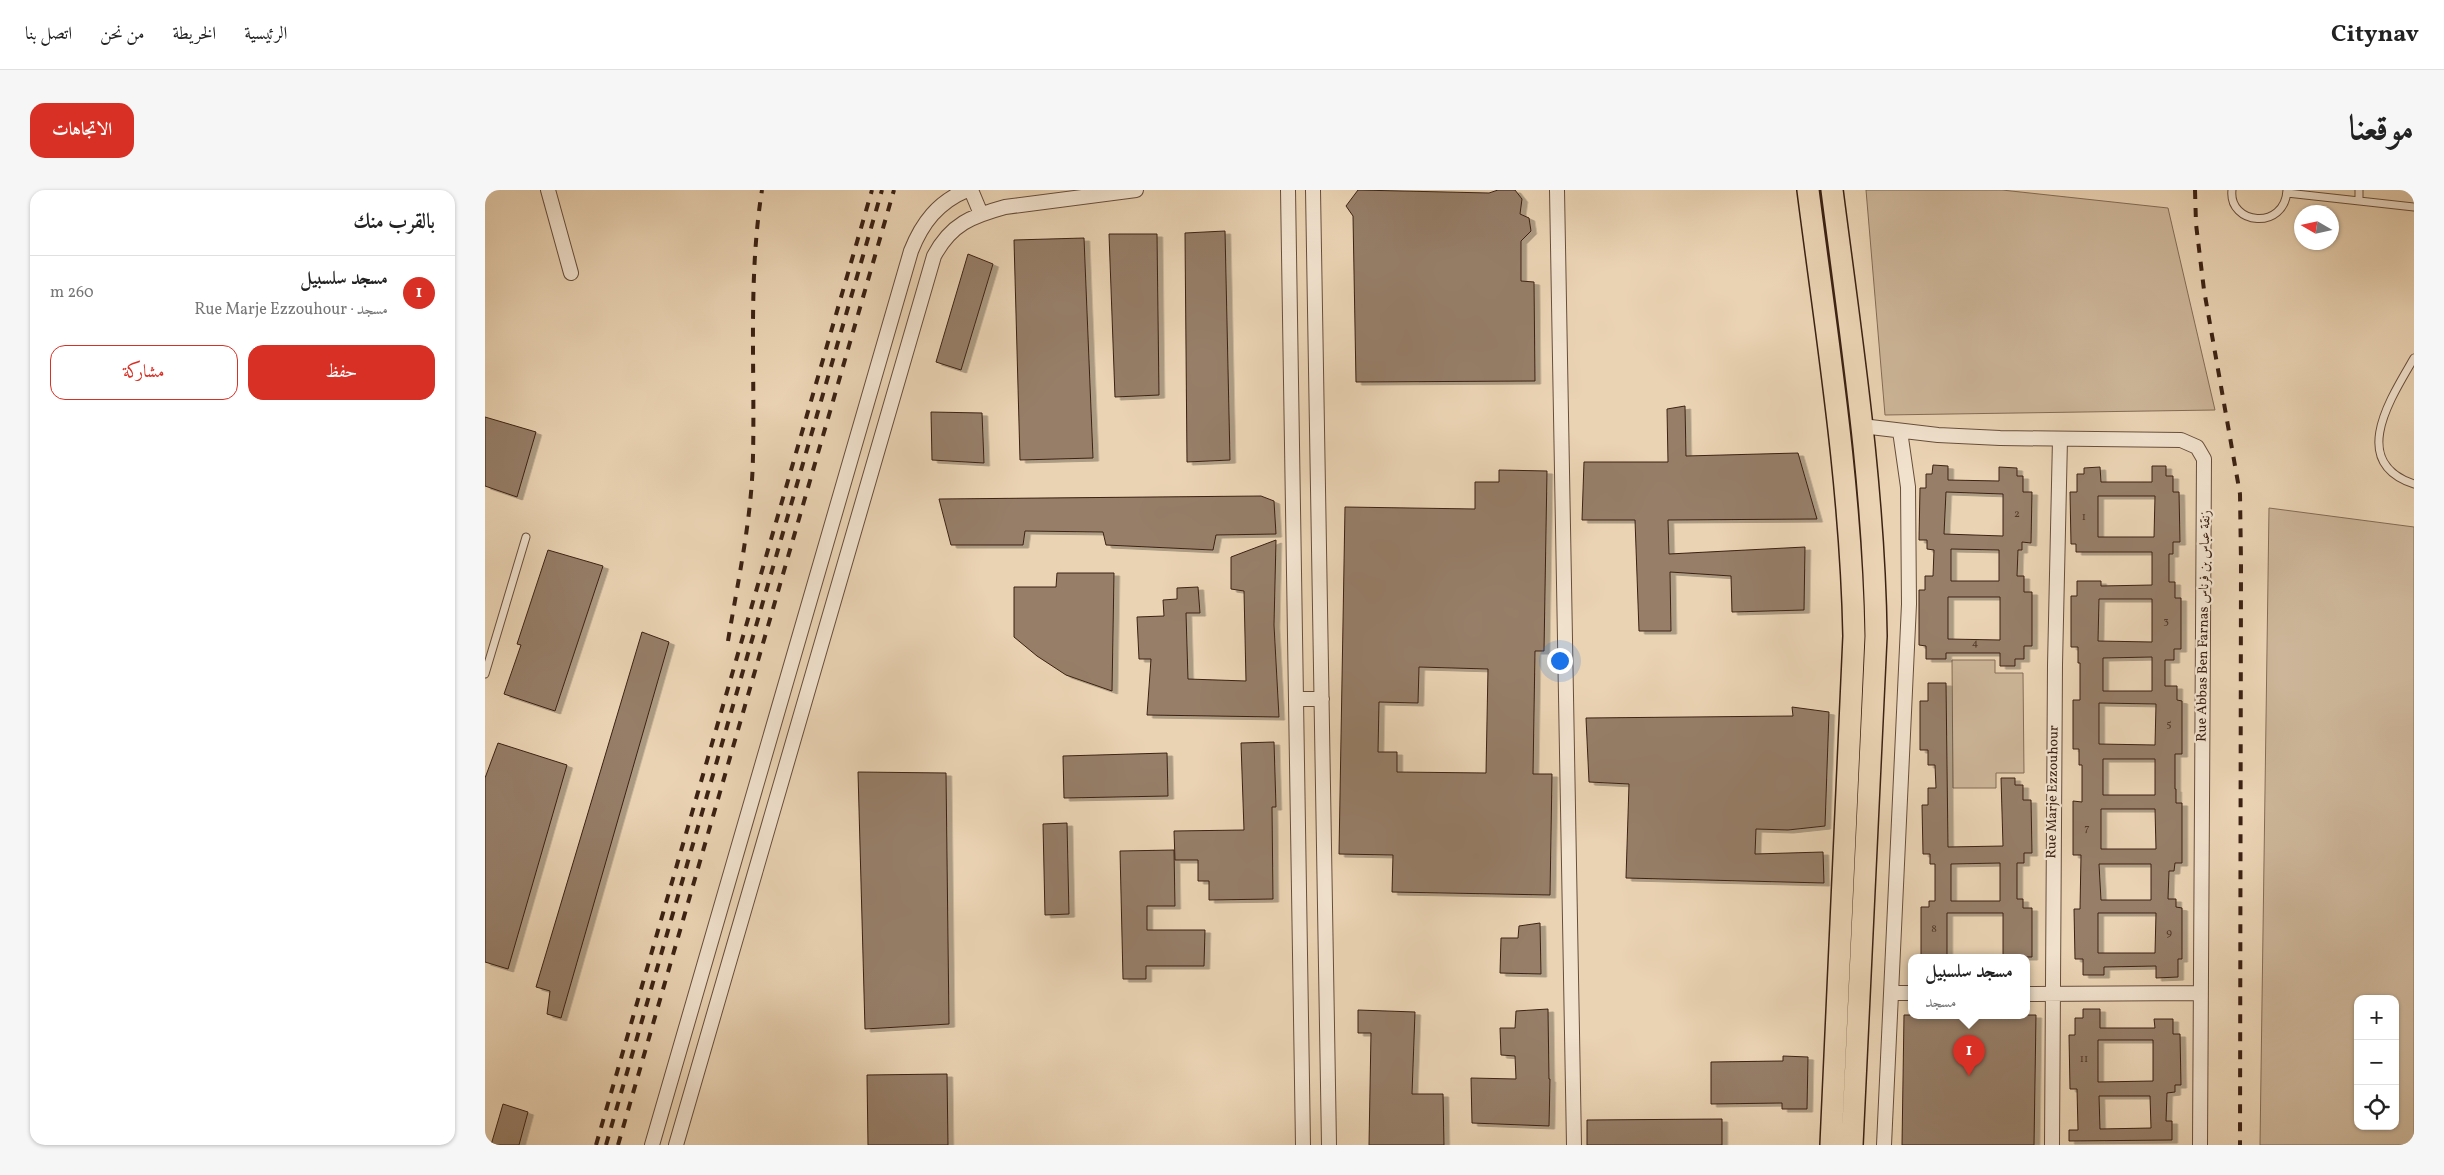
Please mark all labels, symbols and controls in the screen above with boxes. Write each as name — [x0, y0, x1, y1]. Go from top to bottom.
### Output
text: Citynav — [2331, 18, 2419, 52]
text: اتصل بنا — [25, 22, 72, 47]
text: من نحن — [100, 22, 144, 47]
text: الخريطة — [172, 22, 216, 47]
text: الرئيسية — [244, 22, 287, 47]
button: الاتجاهات — [30, 103, 134, 158]
text: موقعنا — [2349, 106, 2414, 154]
north arrow — [2294, 205, 2339, 250]
text: بالقرب منك — [353, 208, 435, 237]
text: مسجد سلسبيل — [300, 266, 388, 292]
text: 260 m — [50, 282, 94, 304]
text: 1 — [416, 282, 422, 304]
text: مسجد · Rue Marje Ezzouhour — [194, 299, 388, 321]
button: مشاركة — [50, 345, 238, 400]
button: حفظ — [248, 345, 435, 400]
house number: 2 — [2014, 507, 2020, 522]
house number: 1 — [2082, 510, 2086, 525]
street label: Rue Abbas Ben Farnas زنقة عباس بن فرناس — [2192, 510, 2216, 742]
house number: 3 — [2163, 614, 2169, 629]
house number: 4 — [1972, 636, 1979, 651]
your location — [1547, 648, 1573, 674]
house number: 5 — [2166, 717, 2172, 732]
street label: Rue Marje Ezzouhour — [2042, 725, 2064, 859]
house number: 7 — [2084, 821, 2090, 836]
house number: 8 — [1931, 922, 1937, 937]
house number: 9 — [2166, 926, 2172, 941]
popup — [1908, 954, 2030, 1019]
text: مسجد سلسبيل — [1925, 959, 2013, 985]
text: مسجد — [1925, 992, 1956, 1014]
map controls — [2354, 995, 2399, 1130]
button: + — [2354, 995, 2399, 1040]
pin: 1 — [1953, 1035, 1985, 1076]
button: − — [2354, 1040, 2399, 1085]
house number: 11 — [2080, 1052, 2088, 1067]
button: locate — [2354, 1085, 2399, 1130]

